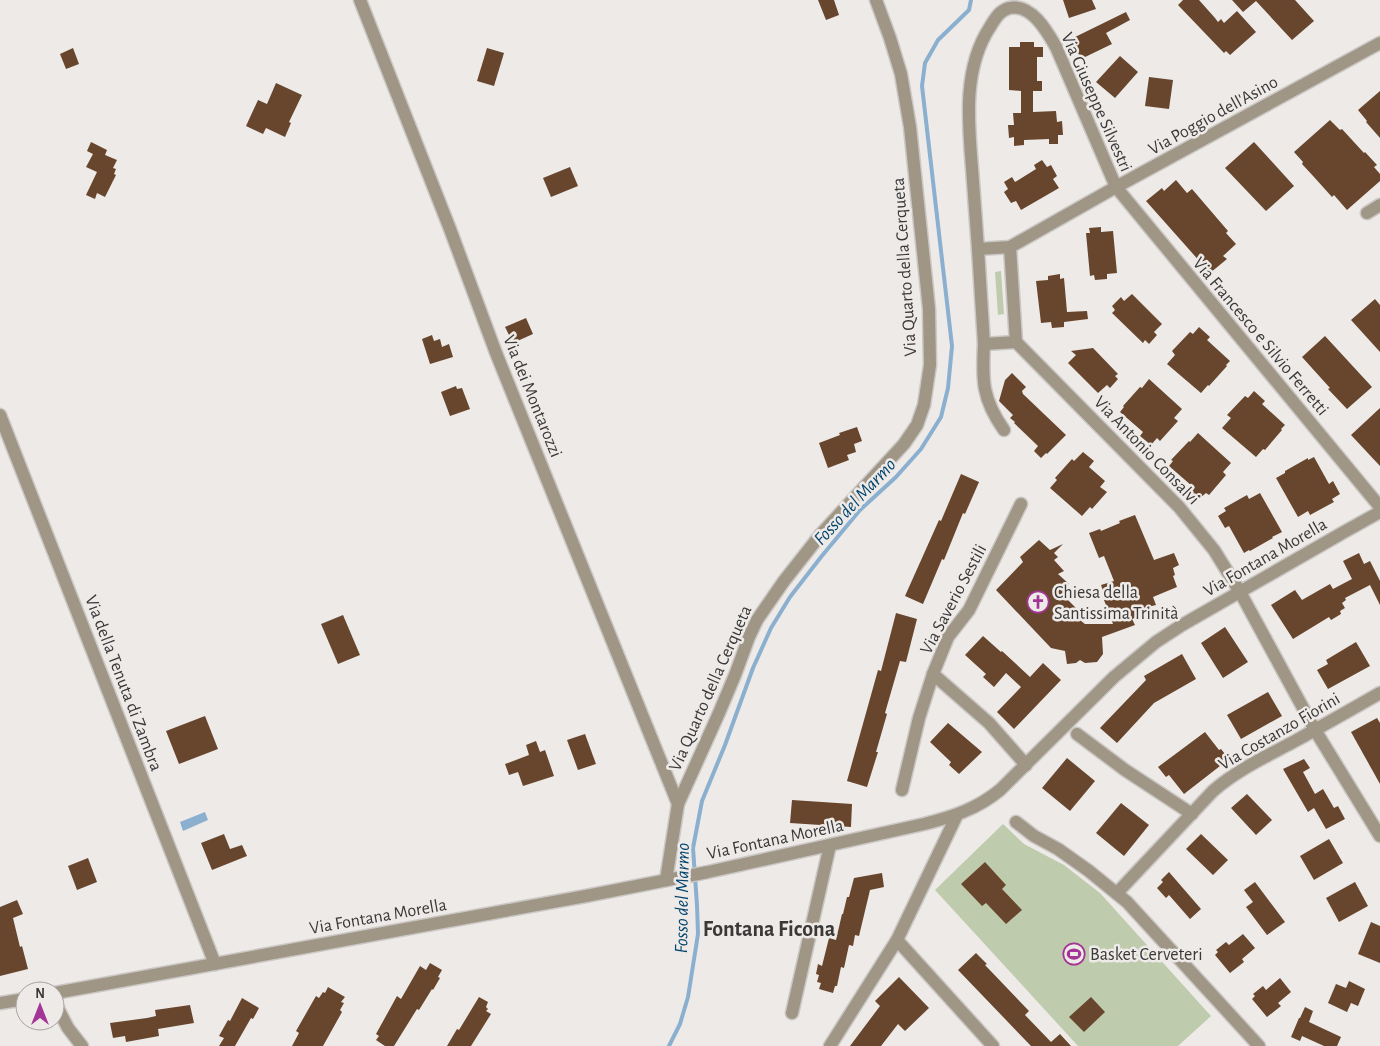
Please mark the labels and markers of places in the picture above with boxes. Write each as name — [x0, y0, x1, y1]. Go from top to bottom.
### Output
place label: Chiesa della Santissima Trinità — [1054, 584, 1179, 623]
church icon: Chiesa della Santissima Trinità — [1026, 590, 1050, 614]
sports icon: Basket Cerveteri — [1062, 942, 1086, 966]
place label: Basket Cerveteri — [1090, 946, 1203, 964]

